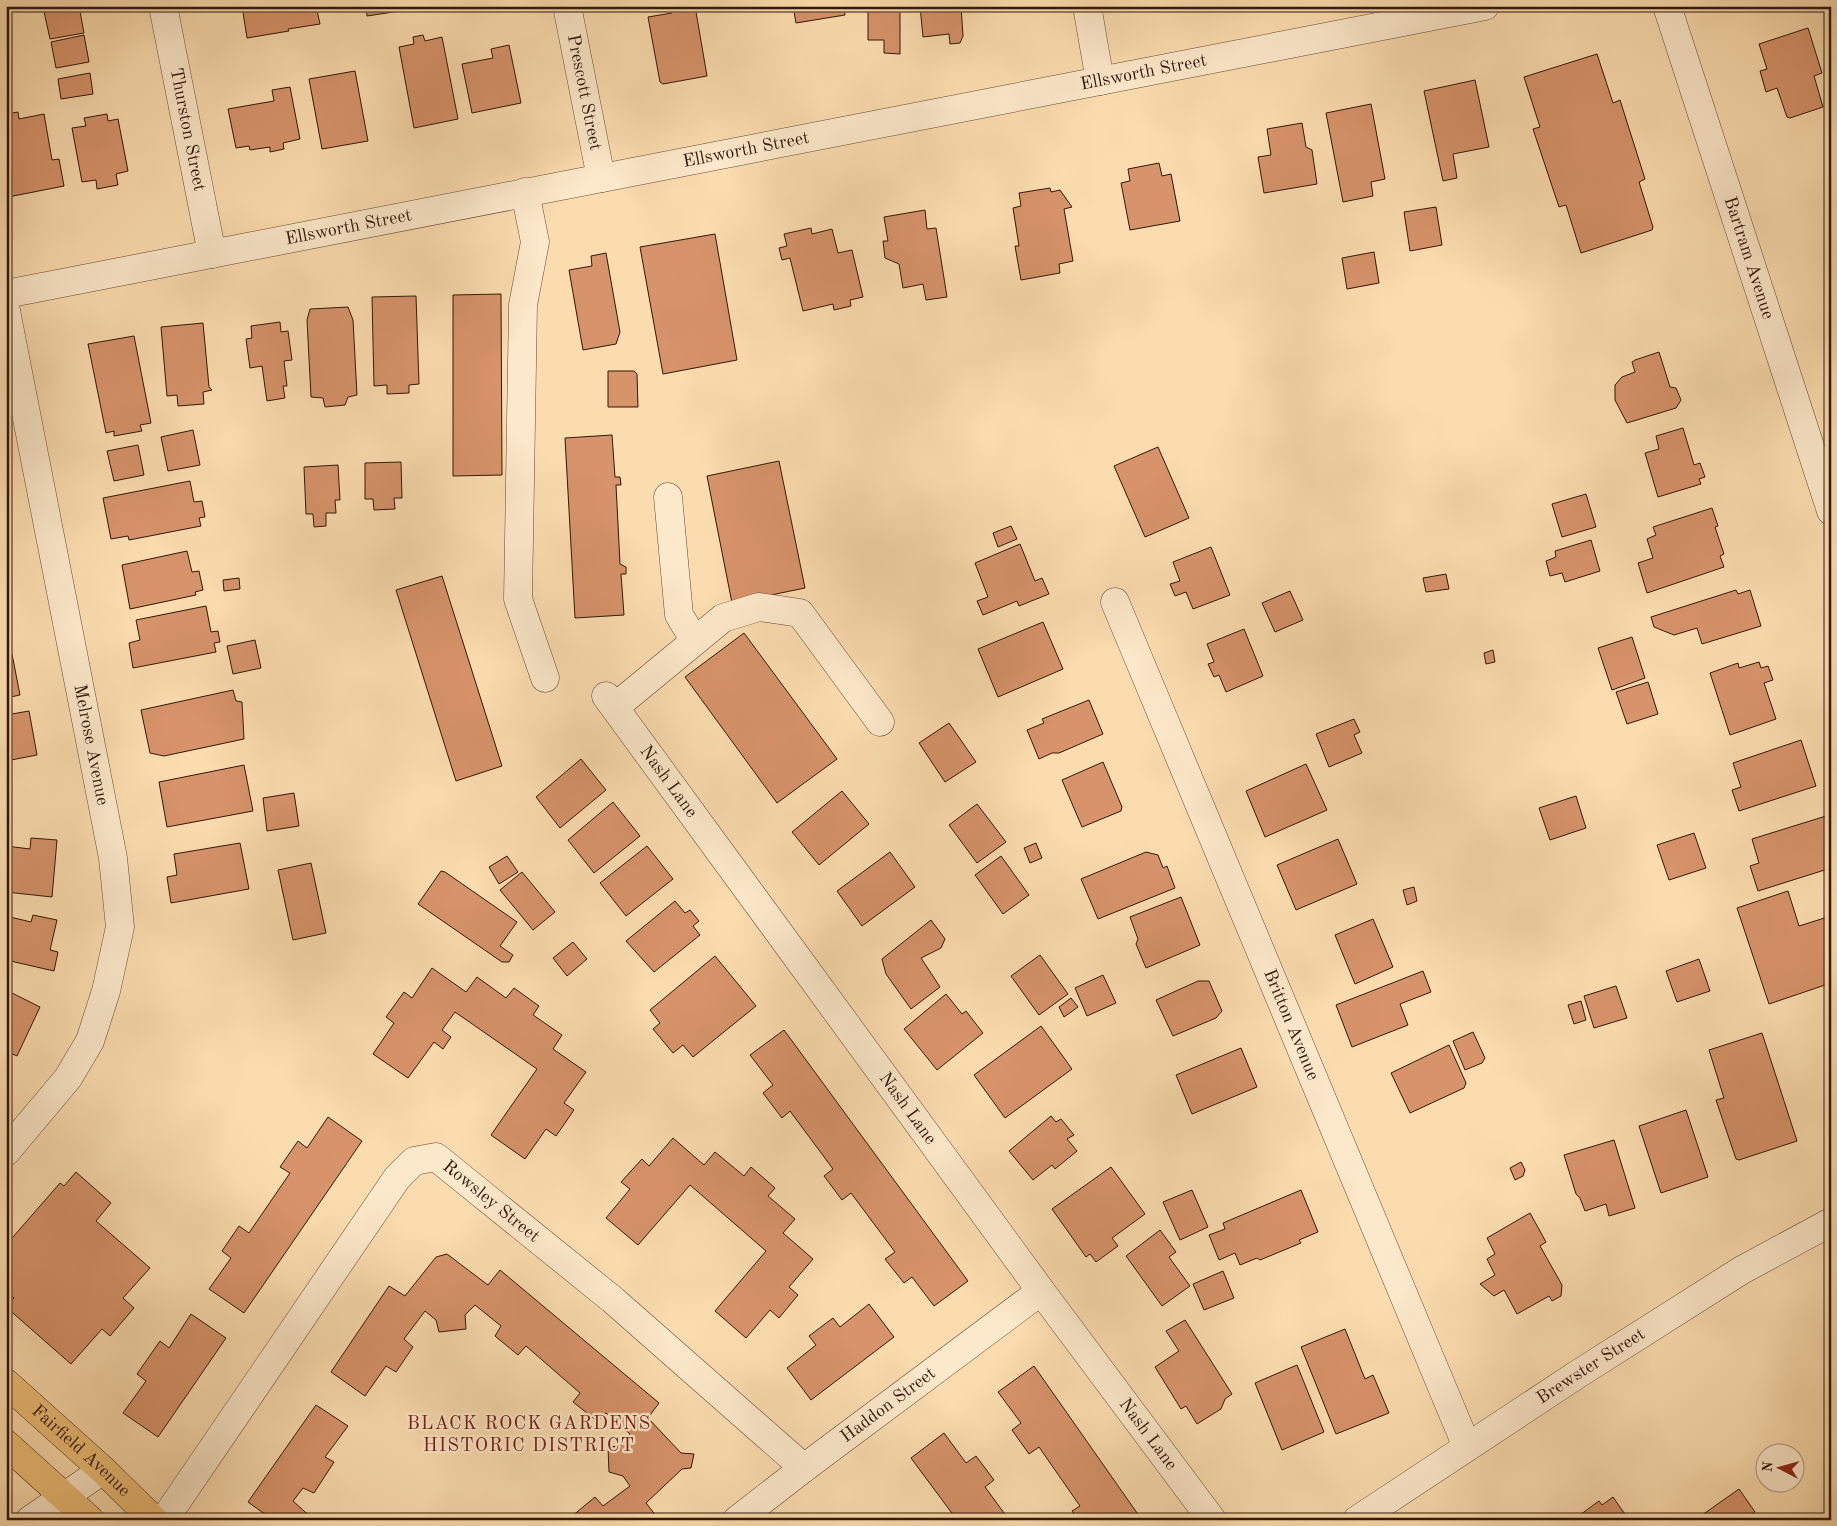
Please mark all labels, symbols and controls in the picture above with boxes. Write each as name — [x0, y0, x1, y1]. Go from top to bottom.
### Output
street label: Prescott Street — [564, 33, 604, 152]
street label: Ellsworth Street — [1079, 51, 1208, 94]
street label: Thurston Street — [166, 66, 208, 193]
street label: Ellsworth Street — [681, 129, 811, 171]
street label: Bartram Avenue — [1721, 194, 1777, 322]
street label: Ellsworth Street — [284, 206, 413, 248]
street label: Melrose Avenue — [70, 683, 111, 807]
street label: Nash Lane — [636, 742, 701, 821]
street label: Britton Avenue — [1260, 967, 1322, 1083]
street label: Nash Lane — [875, 1069, 940, 1148]
street label: Rowsley Street — [439, 1157, 543, 1246]
street label: Brewster Street — [1534, 1325, 1648, 1408]
street label: Haddon Street — [837, 1364, 939, 1446]
street label: Nash Lane — [1116, 1395, 1181, 1474]
street label: Fairfield Avenue — [28, 1401, 134, 1500]
district label: BLACK ROCK GARDENS HISTORIC DISTRICT — [407, 1415, 651, 1456]
north arrow — [1754, 1444, 1804, 1494]
text: N — [1761, 1460, 1776, 1473]

